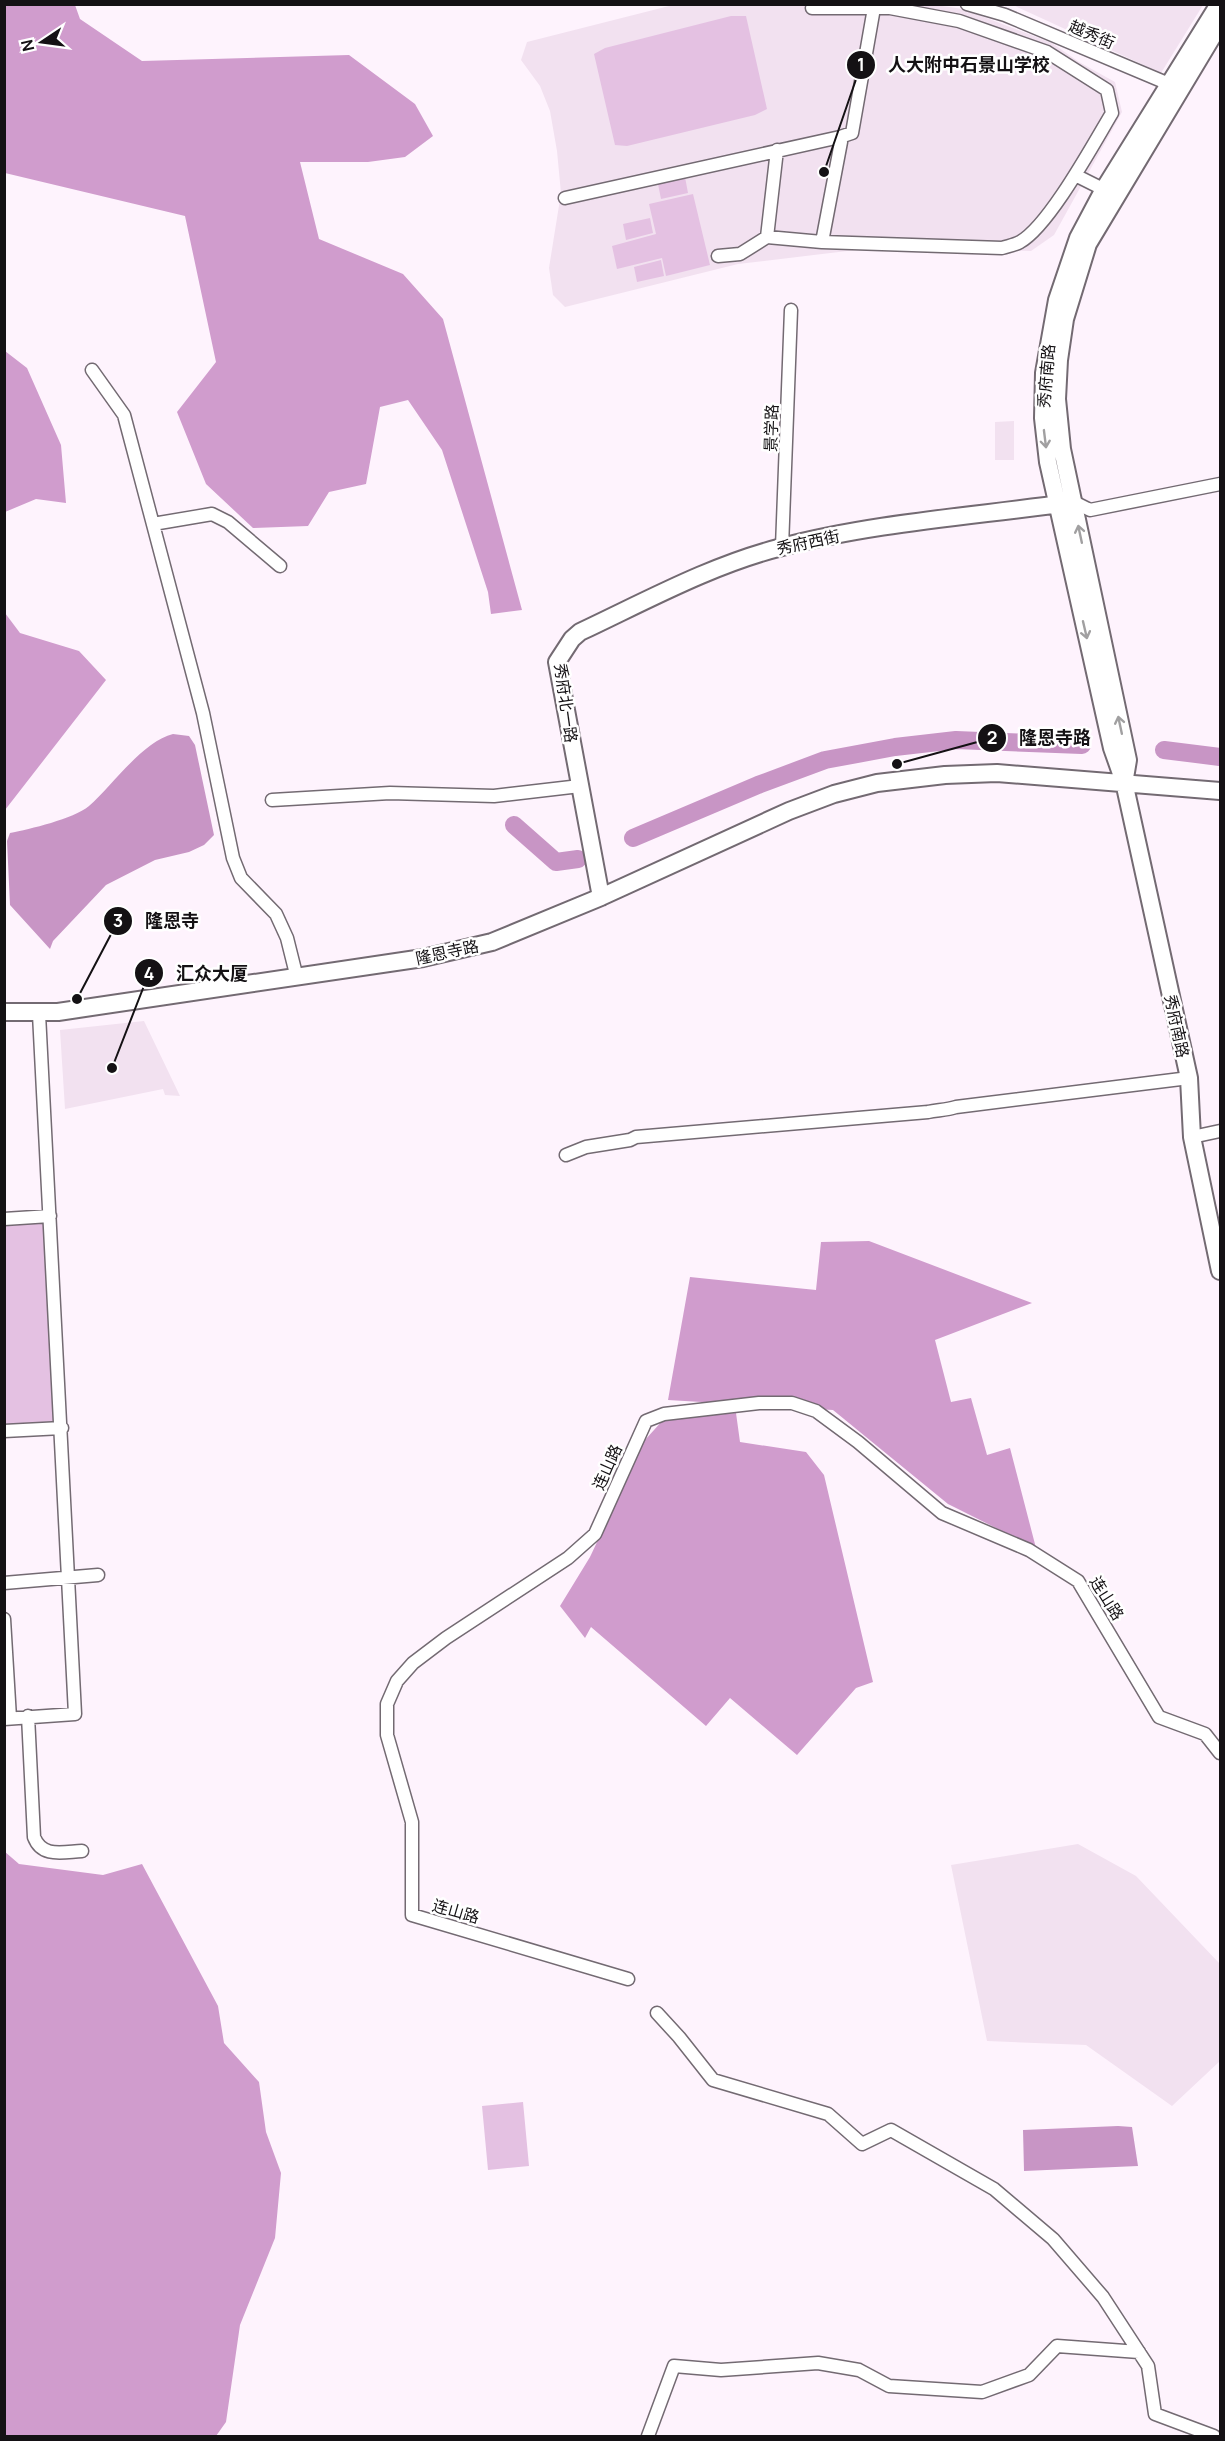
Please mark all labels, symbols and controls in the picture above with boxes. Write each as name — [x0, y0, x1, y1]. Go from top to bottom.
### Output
north arrow — [12, 12, 72, 72]
street label: 越秀街 — [1066, 14, 1118, 54]
text: N — [15, 37, 39, 53]
callout: 人大附中石景山学校 — [846, 47, 1062, 83]
text: 1 — [857, 52, 865, 76]
text: 人大附中石景山学校 — [888, 52, 1050, 76]
street label: 秀府南路 — [1032, 343, 1060, 409]
street label: 景学路 — [759, 404, 783, 452]
one-way arrow — [1040, 429, 1051, 449]
street label: 秀府西街 — [774, 525, 842, 559]
one-way arrow — [1074, 525, 1085, 544]
one-way arrow — [1080, 620, 1091, 639]
street label: 秀府北一路 — [550, 662, 582, 744]
one-way arrow — [1114, 715, 1125, 735]
callout: 隆恩寺路 — [977, 720, 1103, 756]
text: 2 — [987, 725, 997, 749]
text: 隆恩寺路 — [1019, 725, 1091, 749]
callout: 隆恩寺 — [103, 903, 211, 939]
text: 3 — [113, 908, 123, 932]
text: 隆恩寺 — [145, 908, 199, 932]
street label: 隆恩寺路 — [413, 935, 481, 969]
callout: 汇众大厦 — [134, 955, 260, 991]
text: 4 — [144, 961, 155, 985]
text: 汇众大厦 — [176, 961, 248, 985]
street label: 秀府南路 — [1160, 992, 1194, 1060]
street label: 连山路 — [587, 1441, 627, 1493]
street label: 连山路 — [1085, 1572, 1129, 1624]
street label: 连山路 — [430, 1894, 482, 1928]

